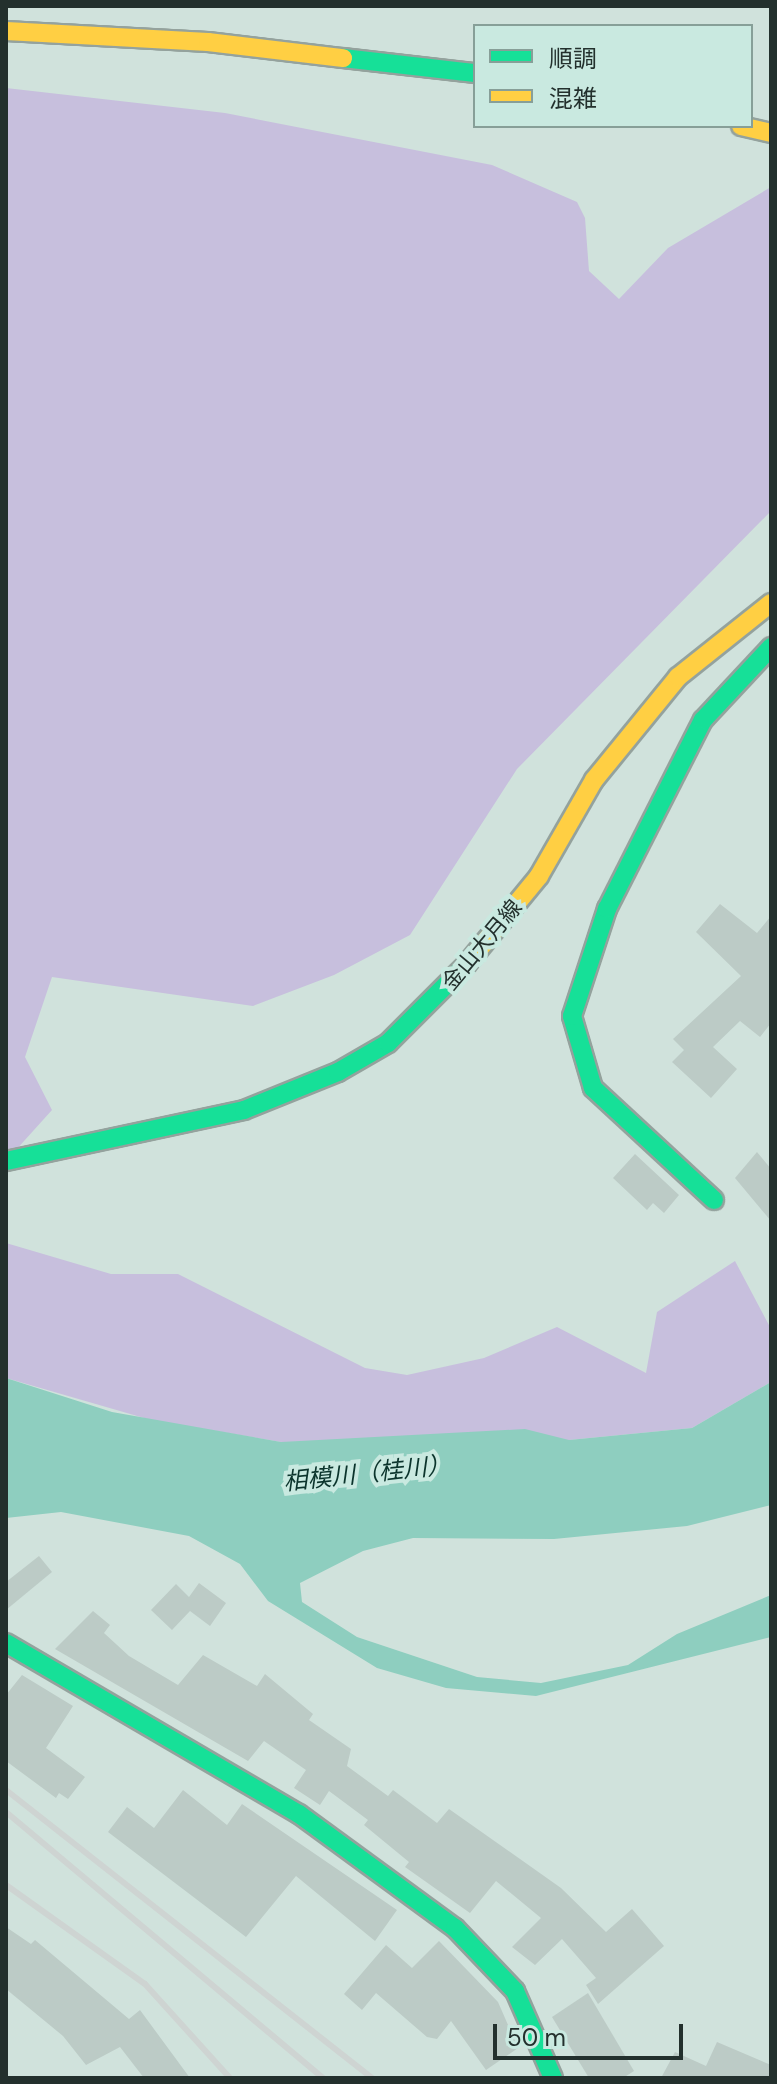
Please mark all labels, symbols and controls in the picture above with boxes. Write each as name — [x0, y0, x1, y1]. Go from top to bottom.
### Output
legend — [473, 24, 753, 128]
text: 順調 — [549, 43, 597, 74]
text: 混雑 — [549, 83, 597, 114]
street label: 金山大月線 — [437, 894, 527, 996]
water label: 相模川（桂川） — [282, 1450, 452, 1496]
scale bar — [497, 2008, 687, 2058]
text: 50 m — [507, 2022, 566, 2053]

